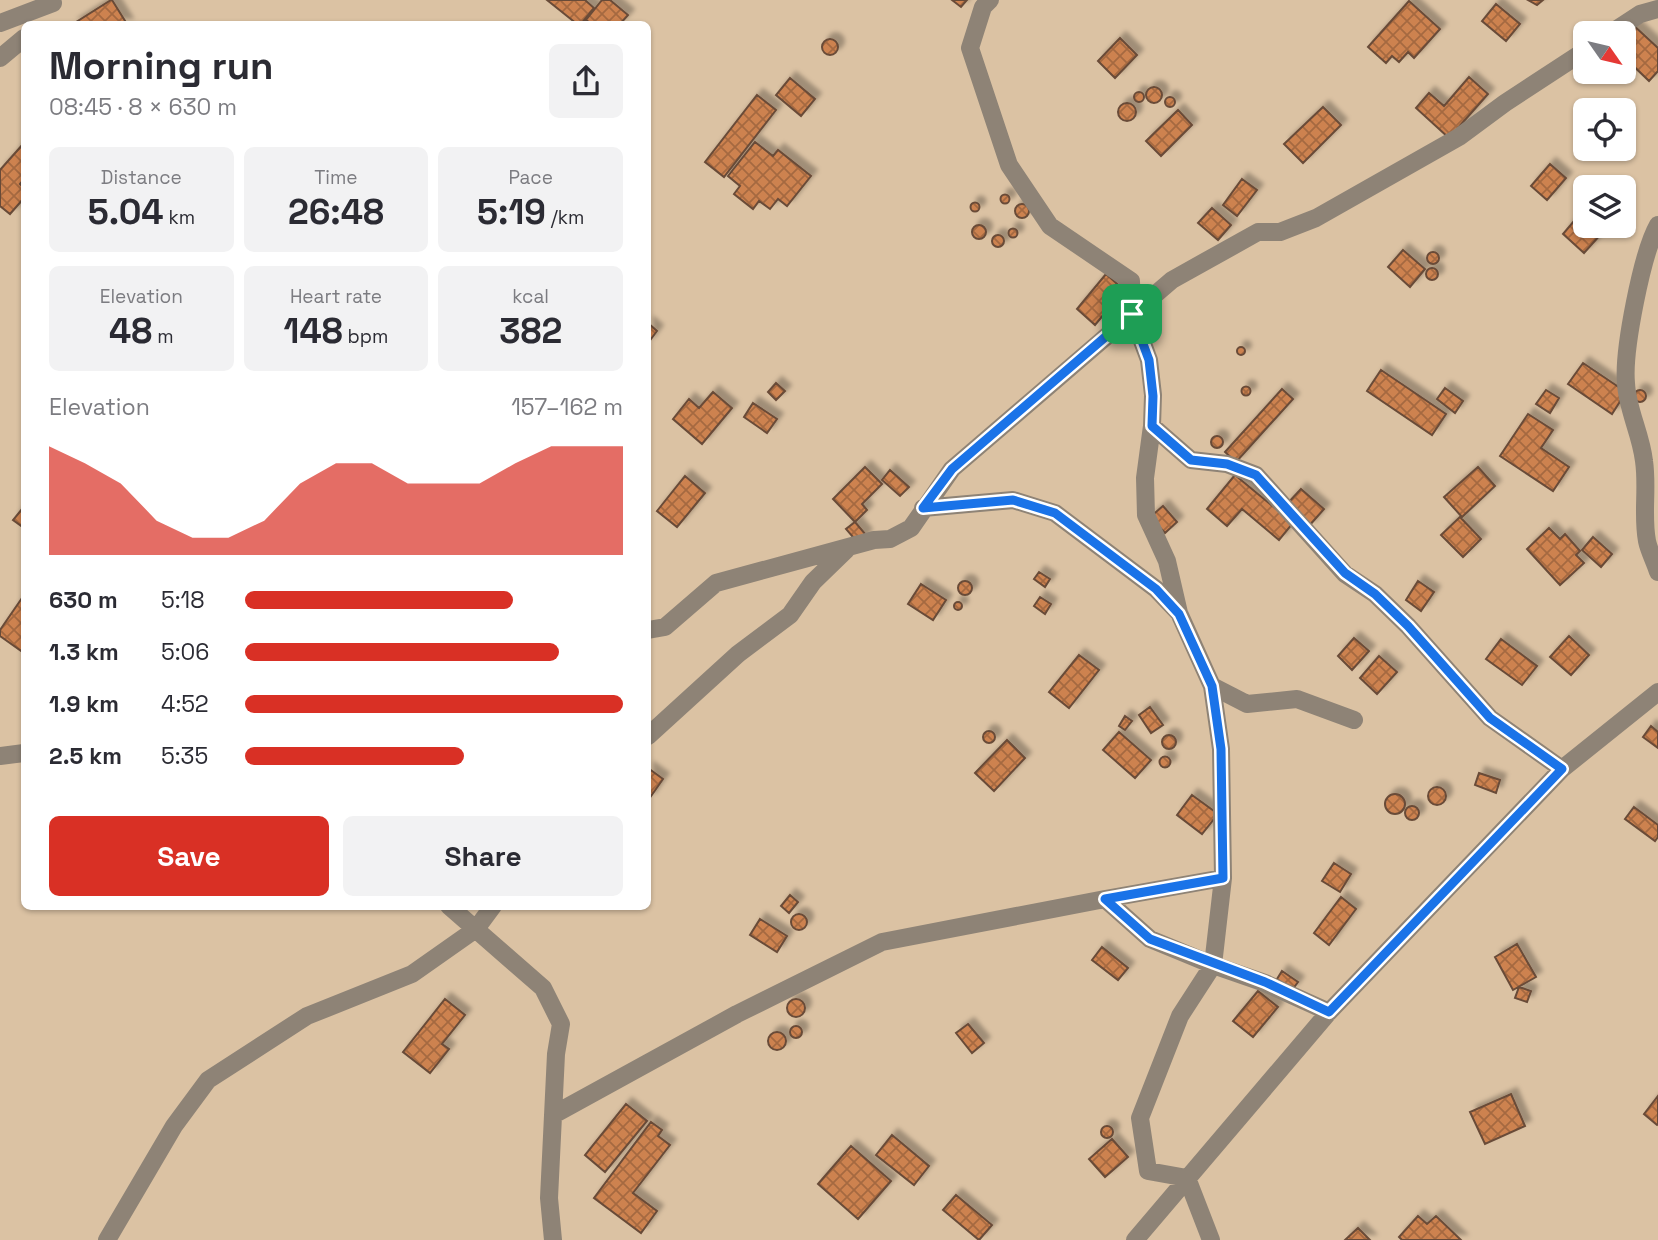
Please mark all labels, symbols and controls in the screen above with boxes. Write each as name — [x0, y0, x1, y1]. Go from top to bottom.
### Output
north arrow — [1573, 21, 1636, 84]
map controls — [1573, 21, 1636, 238]
text: Morning run — [49, 42, 274, 90]
button: share — [549, 44, 623, 118]
text: 08:45 · 8 × 630 m — [49, 92, 237, 122]
button: locate — [1573, 98, 1636, 161]
text: Distance — [101, 165, 182, 190]
text: Time — [314, 165, 358, 190]
text: Pace — [508, 165, 553, 190]
button: layers — [1573, 175, 1636, 238]
text: 5.04 — [88, 190, 164, 234]
text: 26:48 — [288, 190, 384, 234]
text: 5:19 — [477, 190, 546, 234]
text: km — [164, 205, 195, 230]
text: /km — [546, 205, 584, 230]
text: Elevation — [100, 284, 183, 309]
text: Heart rate — [290, 284, 382, 309]
text: kcal — [512, 284, 549, 309]
pin — [1102, 284, 1162, 344]
icon: arrive — [1113, 295, 1151, 333]
text: 48 — [109, 309, 152, 353]
text: 148 — [284, 309, 343, 353]
text: 382 — [499, 309, 562, 353]
text: m — [152, 324, 174, 349]
text: bpm — [343, 324, 388, 349]
text: Elevation — [49, 392, 150, 422]
text: 157–162 m — [511, 392, 623, 422]
text: 630 m — [49, 585, 118, 615]
text: 5:18 — [161, 585, 205, 615]
text: 1.3 km — [49, 637, 119, 667]
text: 5:06 — [161, 637, 209, 667]
text: 1.9 km — [49, 689, 119, 719]
text: 4:52 — [161, 689, 209, 719]
text: 2.5 km — [49, 741, 122, 771]
text: 5:35 — [161, 741, 208, 771]
button: Save — [49, 816, 329, 896]
button: Share — [343, 816, 623, 896]

